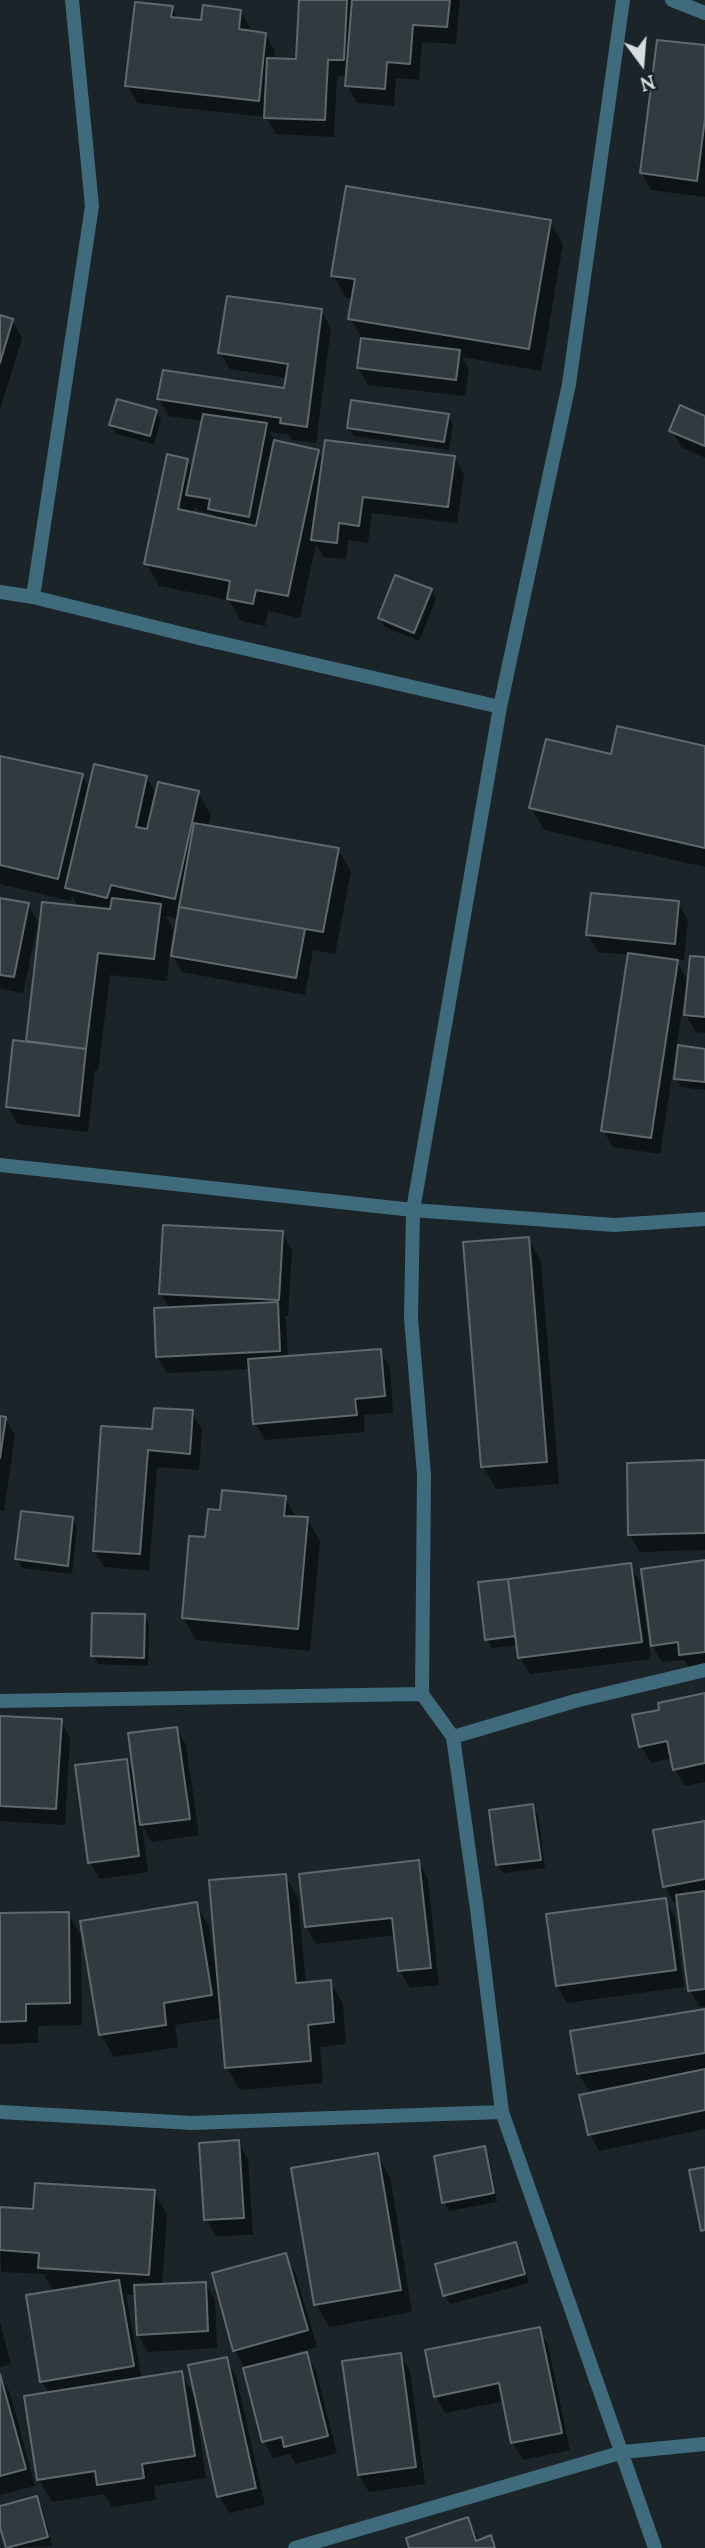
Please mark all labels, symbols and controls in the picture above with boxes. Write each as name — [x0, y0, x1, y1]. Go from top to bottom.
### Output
north arrow — [607, 28, 677, 98]
text: N — [637, 70, 658, 97]

